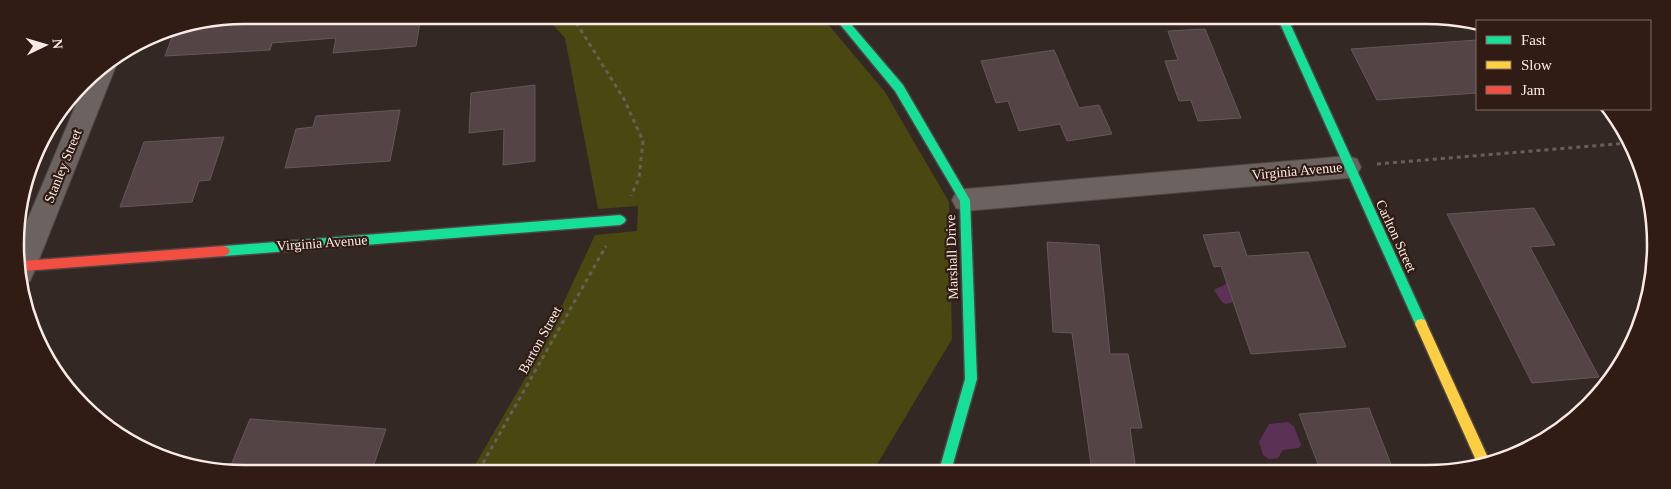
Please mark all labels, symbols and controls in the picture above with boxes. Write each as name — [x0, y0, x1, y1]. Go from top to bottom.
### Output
north arrow — [20, 20, 70, 70]
legend — [1476, 20, 1651, 110]
text: Fast — [1521, 32, 1547, 48]
text: N — [50, 38, 65, 50]
text: Slow — [1521, 57, 1552, 73]
text: Jam — [1521, 82, 1545, 98]
street label: Stanley Street — [41, 127, 85, 205]
street label: Virginia Avenue — [1251, 160, 1343, 182]
street label: Carlton Street — [1373, 197, 1419, 275]
street label: Marshall Drive — [943, 214, 961, 300]
street label: Virginia Avenue — [276, 232, 368, 254]
street label: Barton Street — [515, 304, 565, 376]

